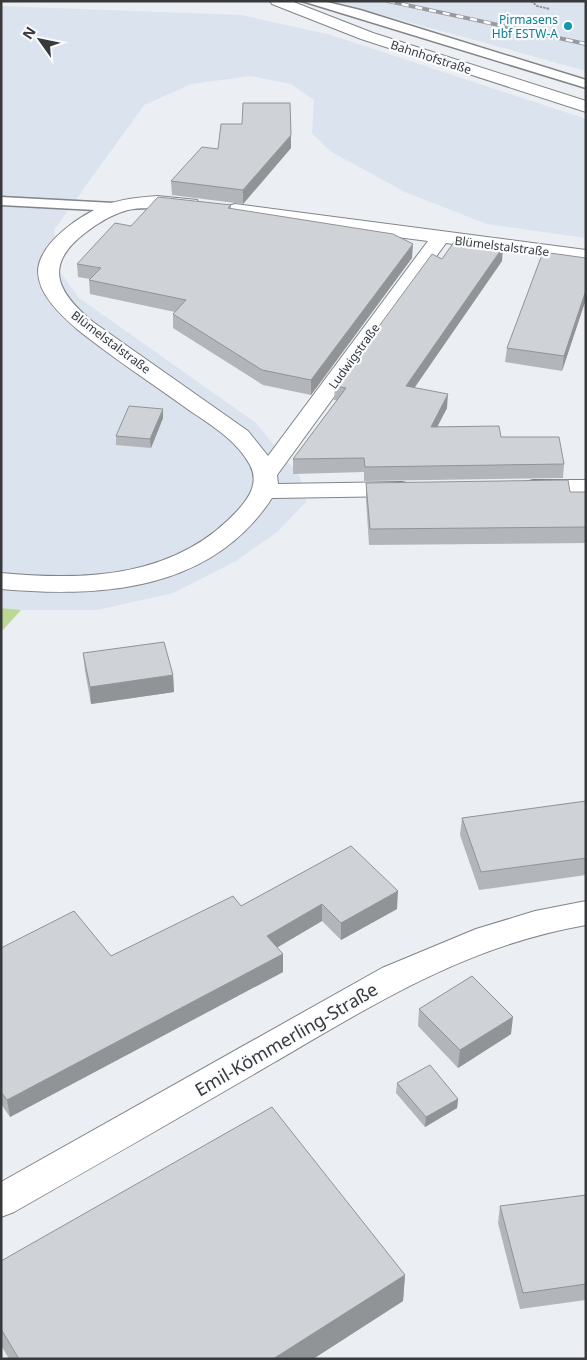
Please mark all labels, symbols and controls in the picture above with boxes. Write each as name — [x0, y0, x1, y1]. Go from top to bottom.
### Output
place label: Pirmasens Hbf ESTW-A — [492, 11, 558, 42]
north arrow — [15, 15, 65, 65]
marker: Pirmasens Hbf ESTW-A — [562, 20, 574, 32]
text: N — [18, 23, 40, 43]
street label: Bahnhofstraße — [388, 36, 474, 78]
street label: Blümelstalstraße — [454, 232, 550, 260]
street label: Blümelstalstraße — [68, 307, 154, 378]
street label: Ludwigstraße — [325, 320, 384, 392]
street label: Emil-Kömmerling-Straße — [190, 977, 382, 1101]

